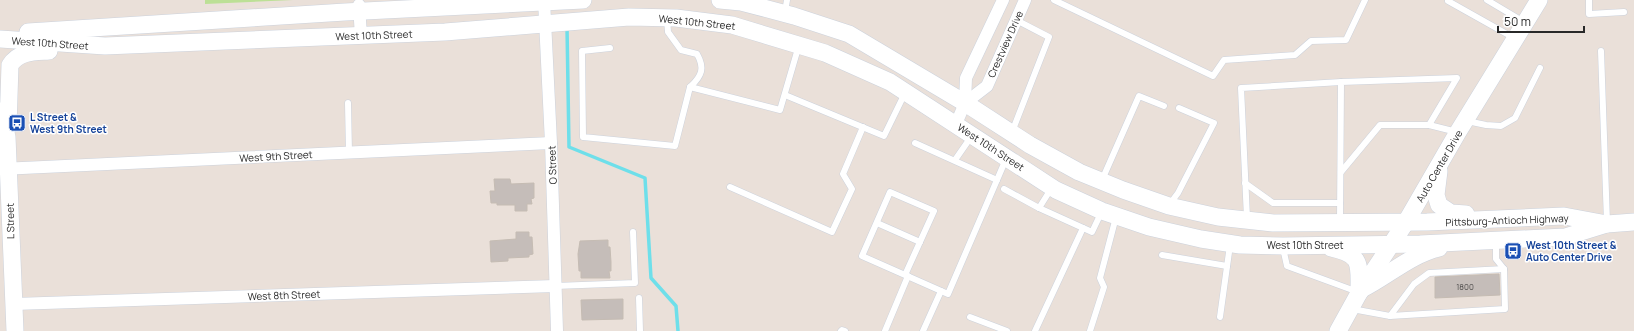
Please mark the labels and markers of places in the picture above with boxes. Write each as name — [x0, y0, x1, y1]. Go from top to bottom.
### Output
place label: L Street & West 9th Street — [30, 110, 107, 136]
bus stop icon: L Street & West 9th Street — [7, 113, 27, 133]
place label: West 10th Street & Auto Center Drive — [1526, 238, 1617, 264]
bus stop icon: West 10th Street & Auto Center Drive — [1503, 241, 1523, 261]

